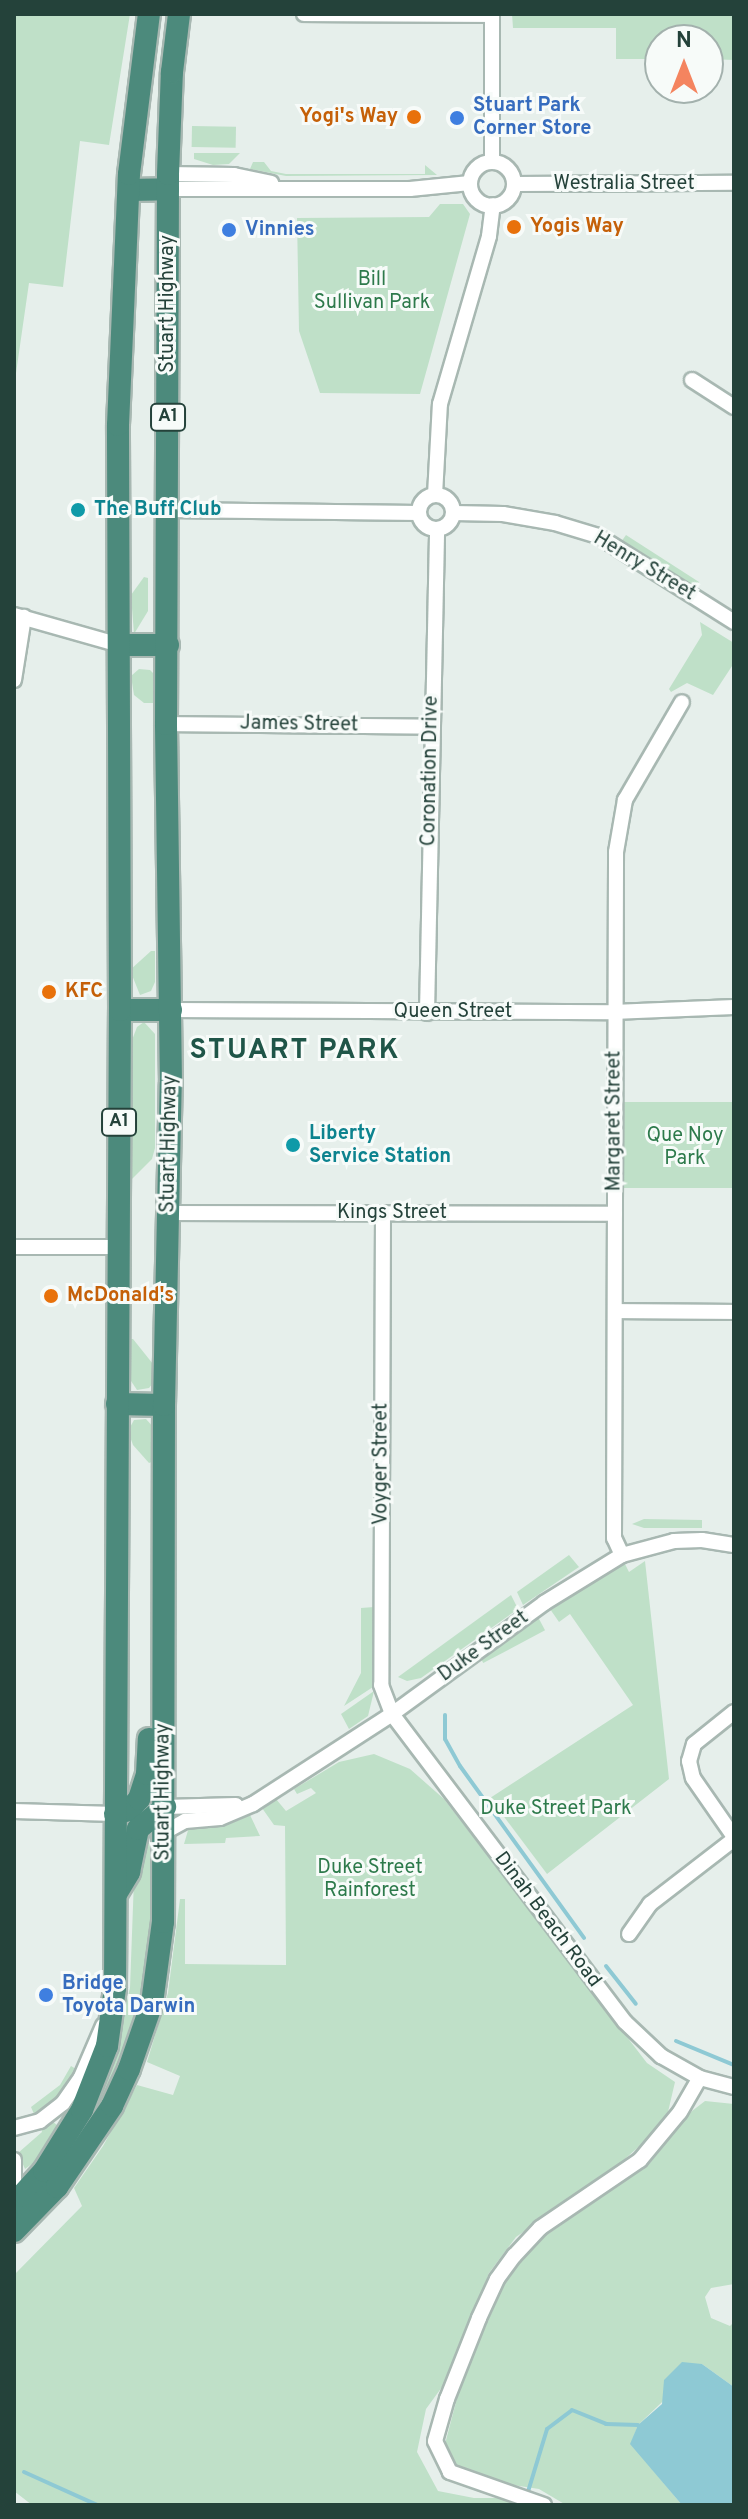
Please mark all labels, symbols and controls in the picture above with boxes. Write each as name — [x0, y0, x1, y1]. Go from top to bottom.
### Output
north arrow — [644, 24, 724, 104]
text: N — [676, 28, 692, 55]
place label: Stuart Park Corner Store — [473, 94, 591, 141]
place label: Yogi's Way — [299, 105, 398, 129]
marker: Yogi's Way — [405, 108, 423, 126]
marker: Stuart Park Corner Store — [448, 109, 466, 127]
street label: Westralia Street — [553, 172, 695, 196]
place label: Yogis Way — [530, 215, 624, 239]
place label: Vinnies — [245, 218, 315, 242]
marker: Yogis Way — [505, 218, 523, 236]
marker: Vinnies — [220, 221, 238, 239]
street label: Stuart Highway — [156, 235, 180, 373]
park label: Bill Sullivan Park — [314, 268, 430, 315]
road number: A1 — [150, 403, 186, 431]
place label: The Buff Club — [94, 498, 221, 522]
marker: The Buff Club — [69, 501, 87, 519]
street label: Henry Street — [589, 527, 699, 607]
street label: Coronation Drive — [418, 695, 444, 847]
street label: James Street — [239, 712, 359, 738]
place label: KFC — [65, 980, 103, 1004]
marker: KFC — [40, 983, 58, 1001]
street label: Queen Street — [394, 1000, 512, 1024]
district label: STUART PARK — [190, 1034, 400, 1068]
street label: Margaret Street — [603, 1051, 627, 1191]
street label: Stuart Highway — [157, 1075, 183, 1213]
road number: A1 — [101, 1108, 137, 1136]
place label: Liberty Service Station — [309, 1122, 451, 1169]
park label: Que Noy Park — [646, 1124, 724, 1171]
marker: Liberty Service Station — [284, 1136, 302, 1154]
street label: Kings Street — [337, 1201, 447, 1225]
place label: McDonald's — [67, 1284, 174, 1308]
marker: McDonald's — [42, 1287, 60, 1305]
street label: Voyger Street — [370, 1403, 394, 1525]
street label: Duke Street — [434, 1606, 534, 1688]
street label: Stuart Highway — [152, 1723, 176, 1861]
park label: Duke Street Park — [480, 1797, 632, 1821]
street label: Dinah Beach Road — [488, 1847, 606, 1993]
park label: Duke Street Rainforest — [317, 1857, 423, 1904]
place label: Bridge Toyota Darwin — [62, 1972, 195, 2019]
marker: Bridge Toyota Darwin — [37, 1986, 55, 2004]

